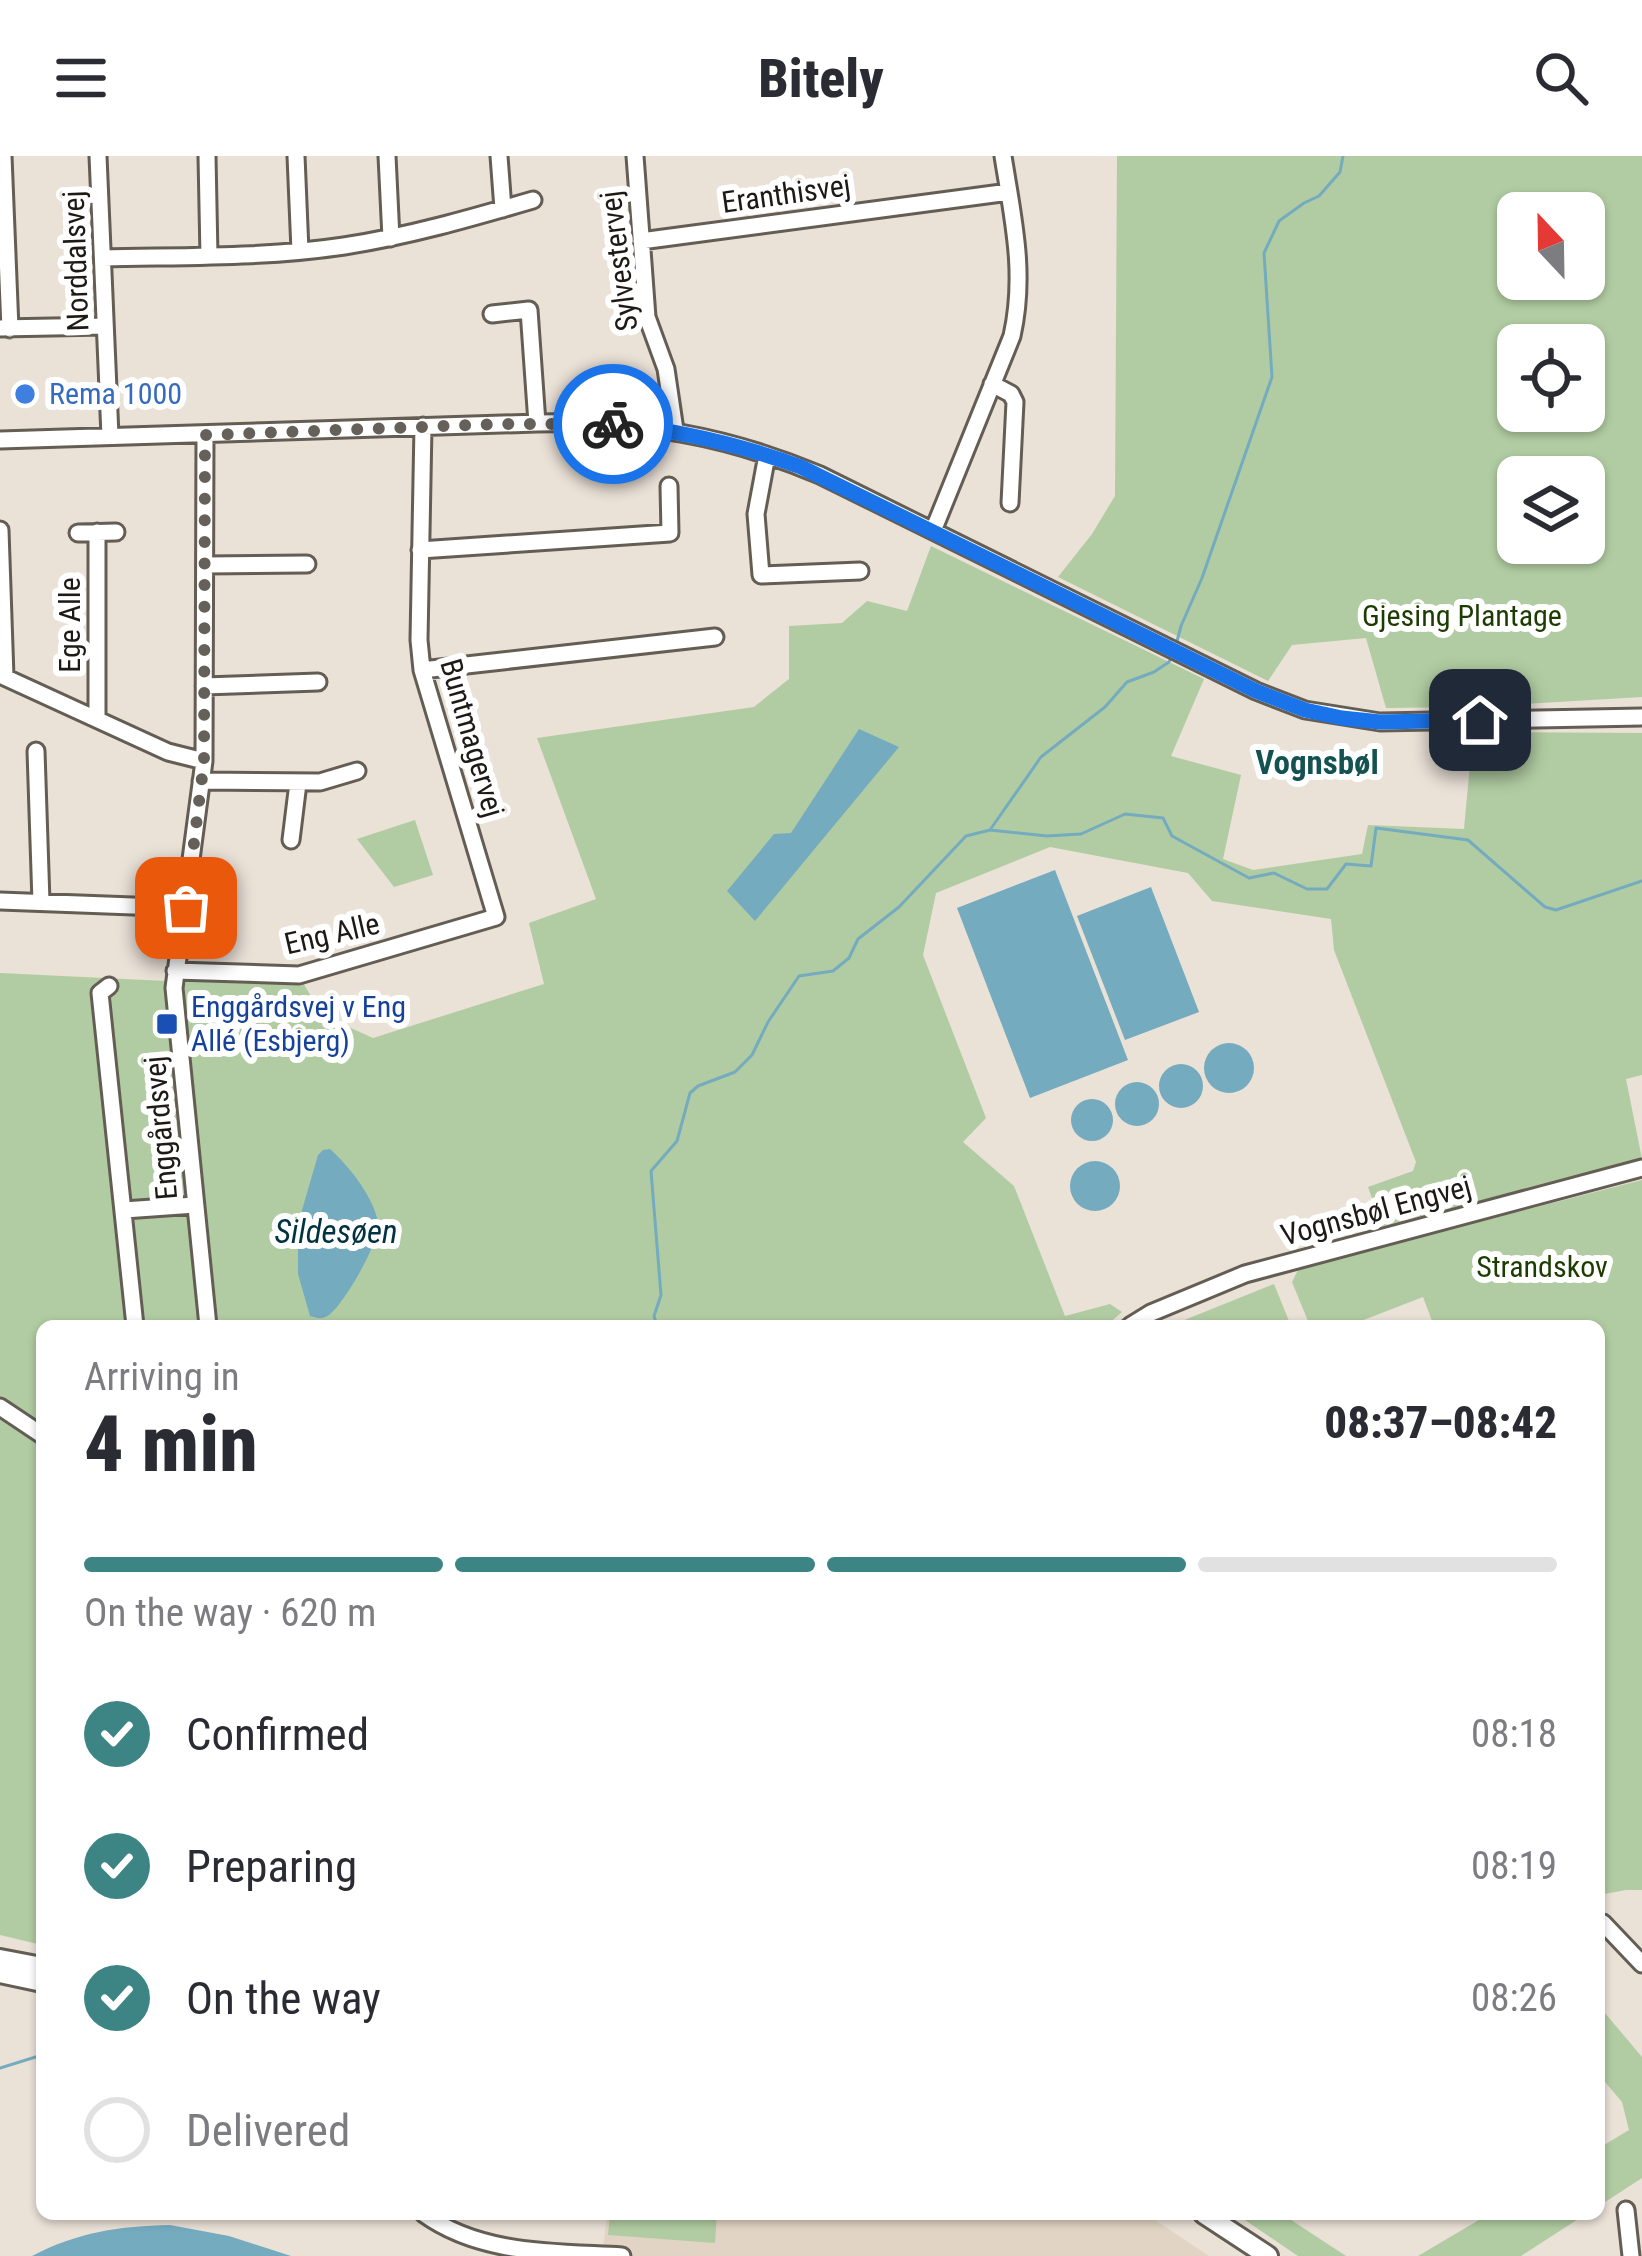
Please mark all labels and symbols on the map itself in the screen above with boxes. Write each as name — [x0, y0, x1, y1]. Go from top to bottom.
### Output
street label: Eranthisvej — [719, 167, 853, 220]
street label: Sylvestervej — [593, 189, 644, 333]
street label: Norddalsvej — [56, 190, 95, 332]
north arrow — [1497, 192, 1605, 300]
courier — [553, 364, 673, 484]
place label: Rema 1000 — [49, 376, 182, 411]
marker: Rema 1000 — [12, 381, 38, 407]
street label: Ege Alle — [52, 577, 87, 673]
park label: Gjesing Plantage — [1362, 598, 1562, 633]
street label: Buntmagervej — [433, 655, 512, 821]
pin — [1429, 669, 1531, 771]
district label: Vognsbøl — [1255, 743, 1379, 782]
pin — [135, 857, 237, 959]
street label: Eng Alle — [281, 906, 383, 961]
place label: Enggårdsvej v Eng Allé (Esbjerg) — [191, 989, 406, 1058]
marker: Enggårdsvej v Eng Allé (Esbjerg) — [154, 1011, 180, 1037]
street label: Enggårdsvej — [137, 1055, 184, 1201]
street label: Vognsbøl Engvej — [1277, 1168, 1475, 1253]
water label: Sildesøen — [274, 1212, 398, 1251]
park label: Strandskov — [1476, 1249, 1608, 1284]

